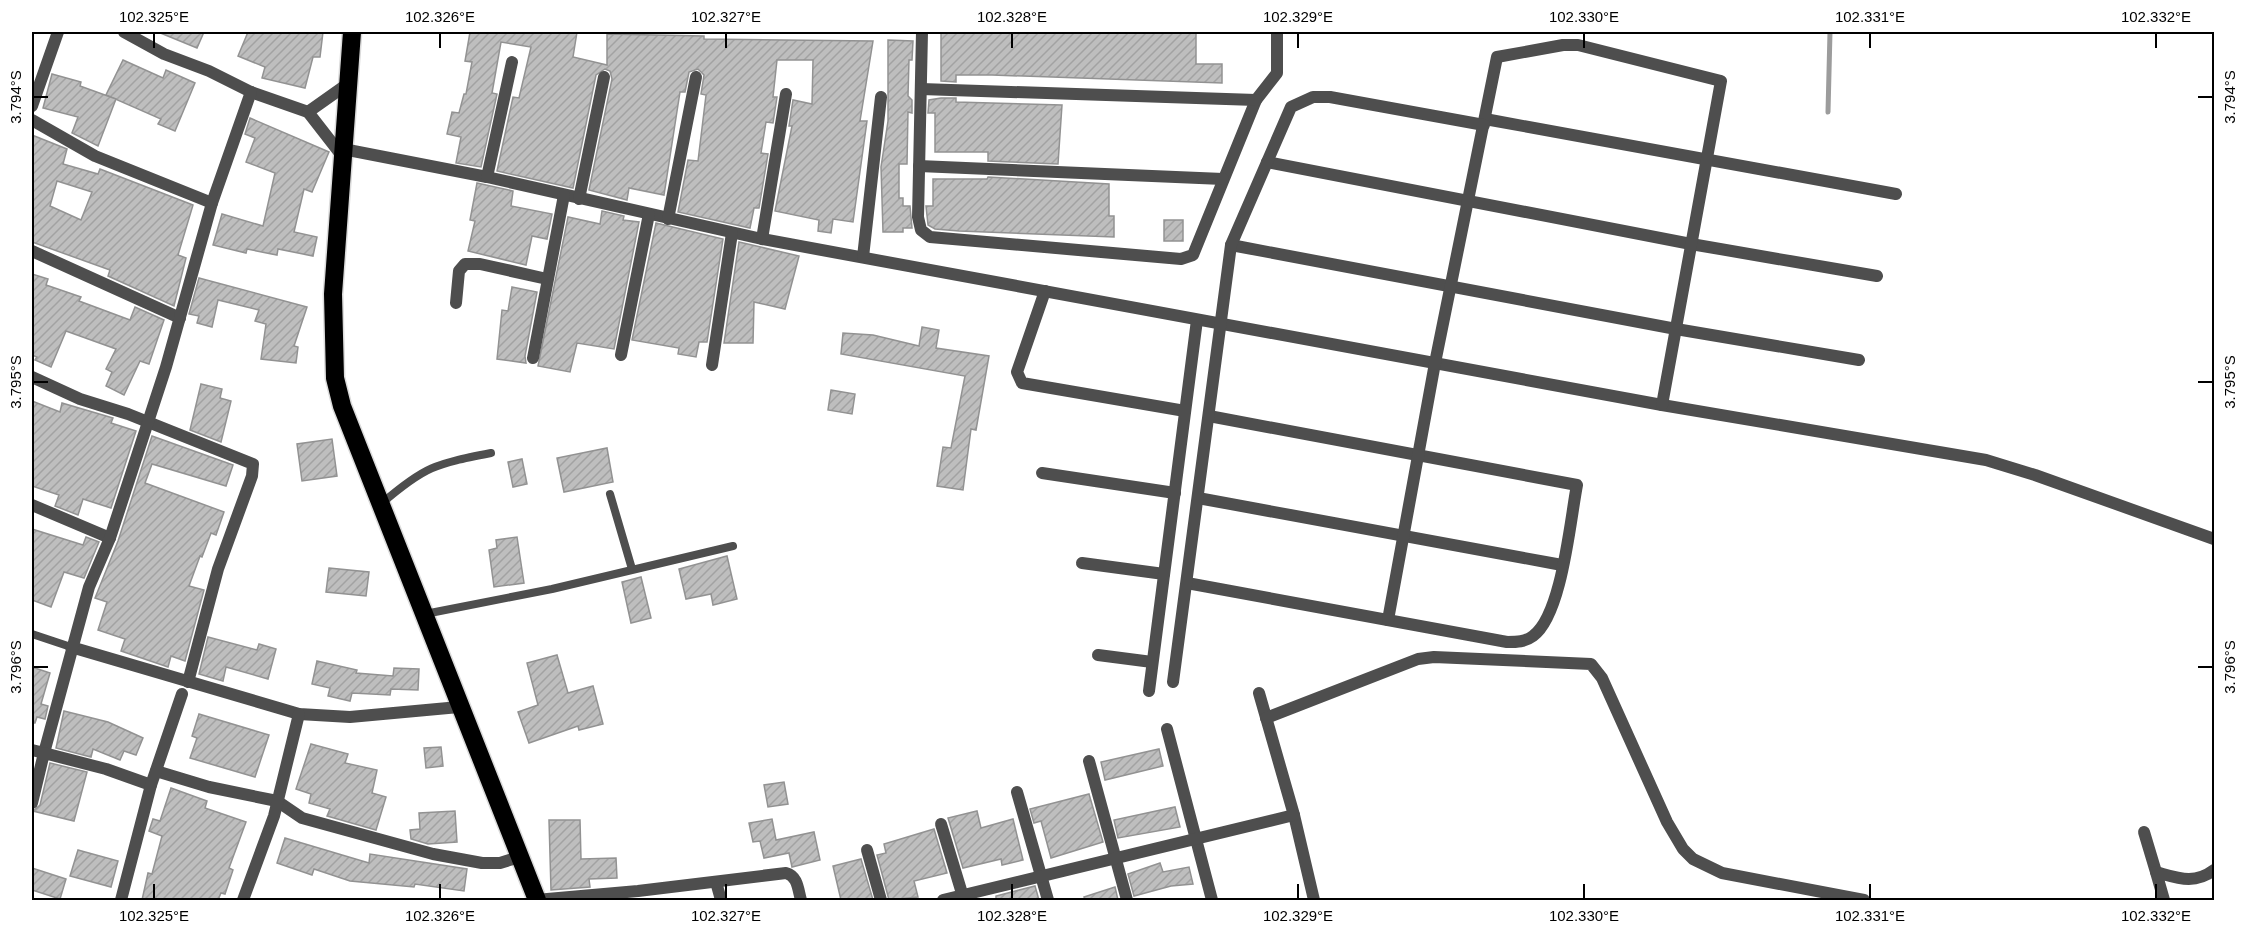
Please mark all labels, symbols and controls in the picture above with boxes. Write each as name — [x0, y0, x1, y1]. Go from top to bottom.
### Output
text: 102.325°E — [119, 8, 189, 25]
text: 102.326°E — [405, 8, 475, 25]
text: 102.327°E — [691, 8, 761, 25]
text: 102.328°E — [977, 8, 1047, 25]
text: 102.329°E — [1263, 8, 1333, 25]
text: 102.330°E — [1549, 8, 1619, 25]
text: 102.331°E — [1835, 8, 1905, 25]
text: 102.332°E — [2121, 8, 2191, 25]
text: 3.794°S — [7, 70, 24, 124]
text: 3.794°S — [2221, 70, 2238, 124]
text: 3.795°S — [7, 355, 24, 409]
text: 3.795°S — [2221, 355, 2238, 409]
text: 3.796°S — [7, 640, 24, 694]
text: 3.796°S — [2221, 640, 2238, 694]
text: 102.325°E — [119, 907, 189, 924]
text: 102.326°E — [405, 907, 475, 924]
text: 102.327°E — [691, 907, 761, 924]
text: 102.328°E — [977, 907, 1047, 924]
text: 102.329°E — [1263, 907, 1333, 924]
text: 102.330°E — [1549, 907, 1619, 924]
text: 102.331°E — [1835, 907, 1905, 924]
text: 102.332°E — [2121, 907, 2191, 924]

